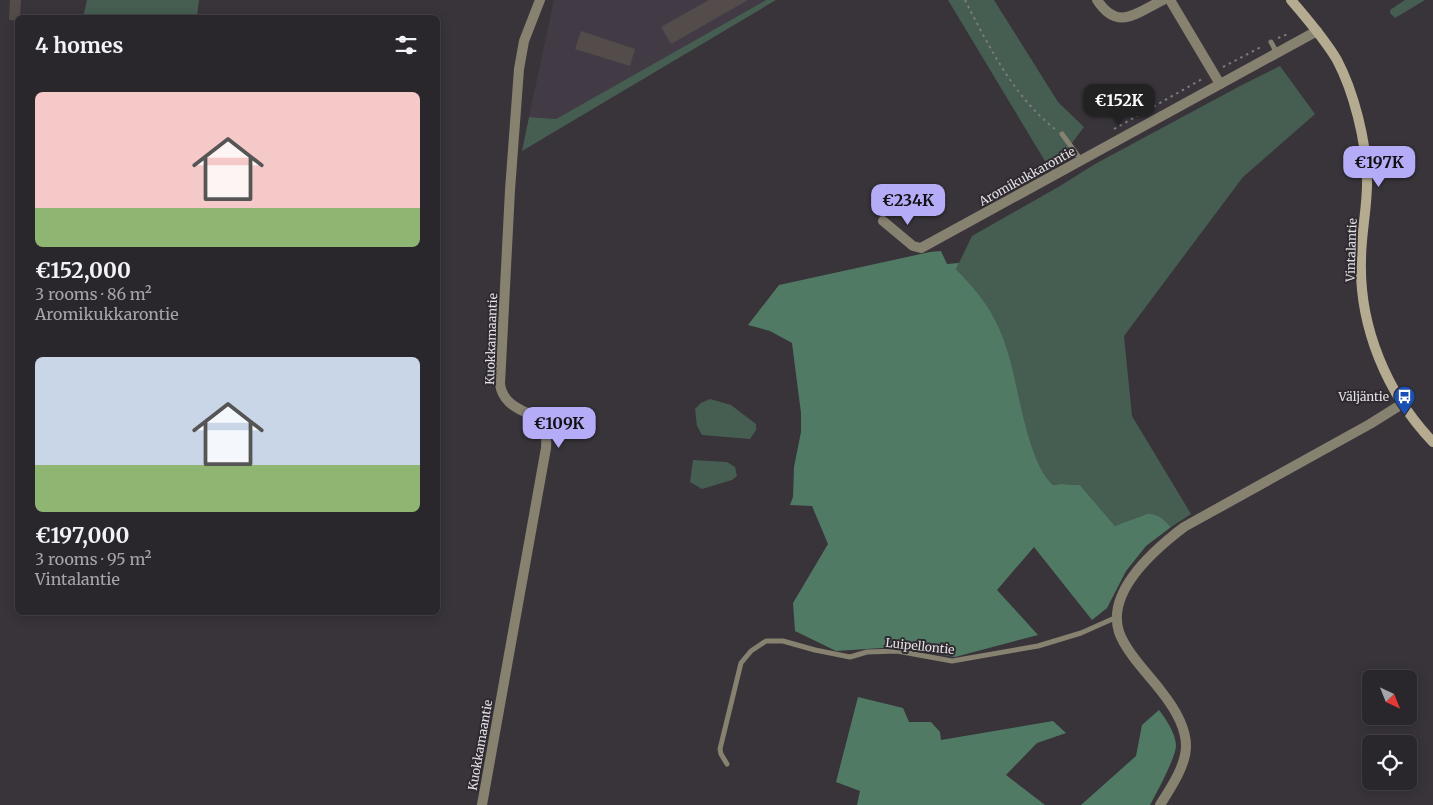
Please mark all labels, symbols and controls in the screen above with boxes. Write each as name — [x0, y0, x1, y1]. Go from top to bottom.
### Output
icon: filters — [392, 31, 420, 59]
text: 4 homes — [35, 32, 123, 59]
pin: €152K — [1084, 84, 1154, 126]
text: €152K — [1095, 90, 1143, 110]
icon: home — [183, 124, 273, 214]
street label: Aromikukkarontie — [975, 143, 1078, 209]
pin: €197K — [1344, 146, 1414, 188]
text: €197K — [1354, 152, 1404, 172]
pin: €234K — [873, 184, 943, 226]
text: €234K — [882, 190, 934, 210]
street label: Vintalantie — [1342, 218, 1360, 283]
text: €152,000 — [35, 257, 131, 284]
text: 3 rooms · 86 m² — [35, 284, 152, 304]
street label: Kuokkamaantie — [482, 293, 500, 385]
text: Aromikukkarontie — [35, 304, 179, 324]
bus stop icon: Väljäntie — [1393, 384, 1417, 415]
icon: home — [183, 389, 273, 479]
place label: Väljäntie — [1337, 389, 1389, 404]
pin: €109K — [524, 406, 594, 449]
text: €109K — [534, 413, 584, 433]
text: €197,000 — [35, 522, 129, 549]
text: 3 rooms · 95 m² — [35, 549, 151, 569]
text: Vintalantie — [35, 569, 120, 589]
street label: Luipellontie — [885, 635, 955, 657]
north arrow — [1362, 670, 1418, 725]
map controls — [1362, 670, 1417, 790]
street label: Kuokkamaantie — [465, 699, 495, 791]
button: locate — [1362, 735, 1417, 790]

